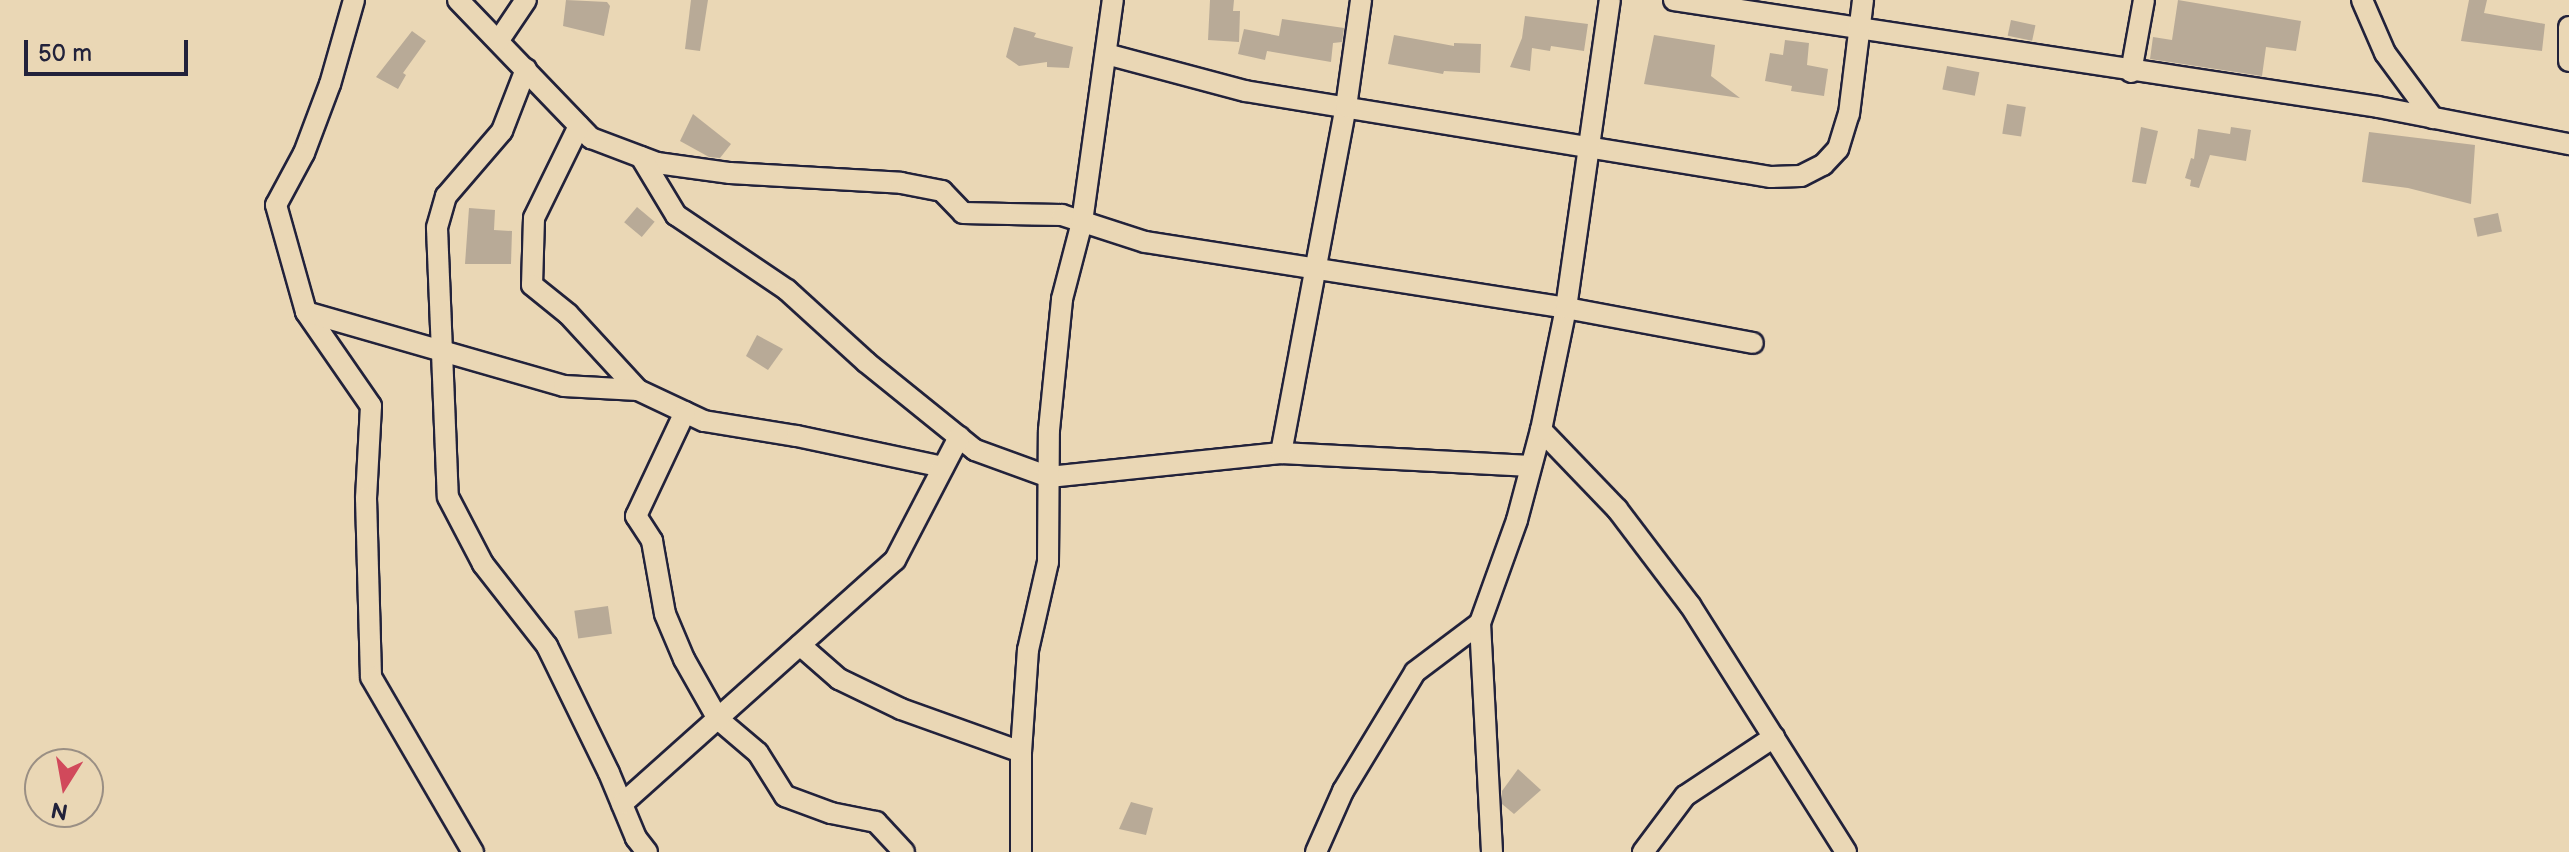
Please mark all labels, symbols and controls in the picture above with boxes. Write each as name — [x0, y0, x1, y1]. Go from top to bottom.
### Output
scale bar — [28, 24, 192, 74]
text: 50 m — [38, 39, 92, 68]
north arrow — [24, 748, 104, 828]
text: N — [49, 795, 70, 825]

